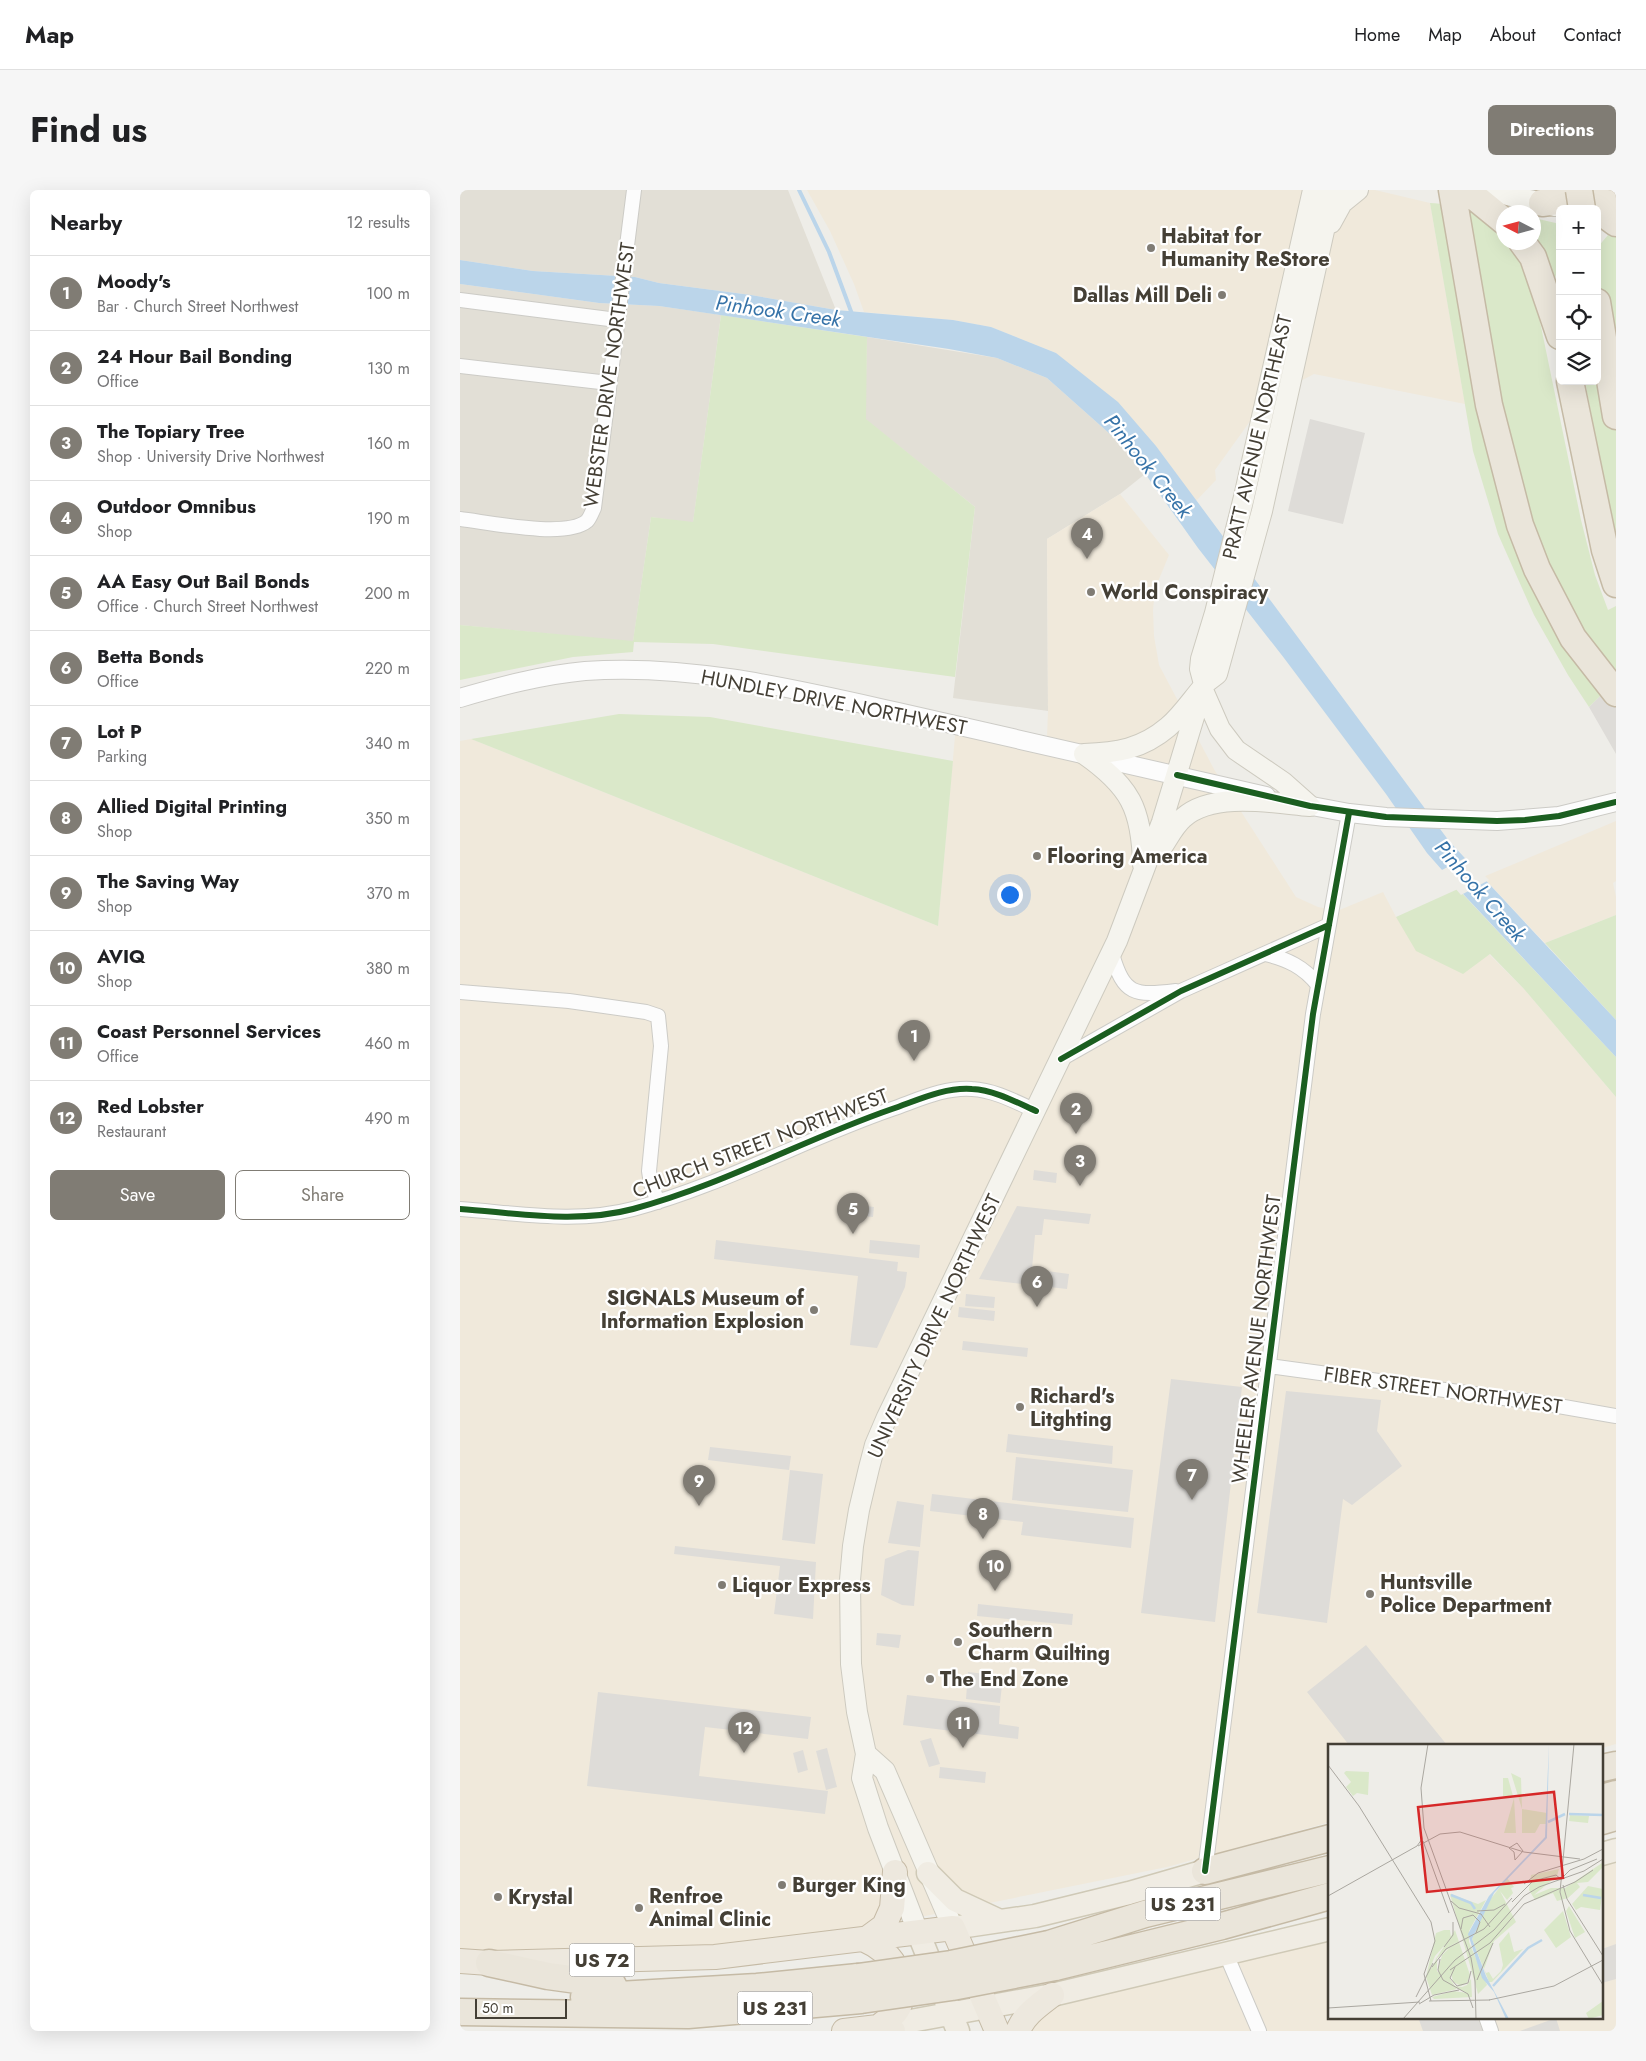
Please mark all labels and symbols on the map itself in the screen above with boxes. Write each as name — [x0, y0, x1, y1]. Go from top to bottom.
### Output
north arrow — [1496, 205, 1541, 250]
place label: Habitat for Humanity ReStore — [1161, 222, 1330, 274]
street label: WEBSTER DRIVE NORTHWEST — [577, 240, 643, 510]
marker: Habitat for Humanity ReStore — [1145, 242, 1157, 254]
place label: Dallas Mill Deli — [1073, 281, 1212, 310]
water label: Pinhook Creek — [714, 287, 843, 335]
marker: Dallas Mill Deli — [1216, 289, 1228, 301]
street label: PRATT AVENUE NORTHEAST — [1215, 311, 1300, 562]
water label: Pinhook Creek — [1097, 408, 1200, 525]
pin: 4 — [1071, 518, 1103, 559]
place label: World Conspiracy — [1101, 578, 1269, 607]
marker: World Conspiracy — [1085, 586, 1097, 598]
street label: HUNDLEY DRIVE NORTHWEST — [699, 662, 970, 743]
water label: Pinhook Creek — [1427, 834, 1533, 949]
place label: Flooring America — [1047, 842, 1207, 871]
marker: Flooring America — [1031, 850, 1043, 862]
your location — [997, 882, 1023, 908]
pin: 1 — [898, 1020, 930, 1061]
street label: CHURCH STREET NORTHWEST — [628, 1081, 893, 1206]
pin: 2 — [1060, 1093, 1092, 1134]
pin: 3 — [1064, 1145, 1096, 1186]
street label: UNIVERSITY DRIVE NORTHWEST — [860, 1189, 1009, 1463]
street label: WHEELER AVENUE NORTHWEST — [1224, 1192, 1289, 1485]
pin: 5 — [837, 1193, 869, 1234]
pin: 6 — [1021, 1266, 1053, 1307]
place label: SIGNALS Museum of Information Explosion — [601, 1284, 805, 1336]
marker: SIGNALS Museum of Information Explosion — [808, 1304, 820, 1316]
street label: FIBER STREET NORTHWEST — [1322, 1359, 1565, 1422]
place label: Richard's Litghting — [1030, 1382, 1114, 1434]
marker: Richard's Litghting — [1014, 1401, 1026, 1413]
pin: 7 — [1176, 1459, 1208, 1500]
pin: 9 — [683, 1465, 715, 1506]
pin: 8 — [967, 1498, 999, 1539]
pin: 10 — [979, 1550, 1011, 1591]
place label: Huntsville Police Department — [1380, 1568, 1552, 1620]
place label: Liquor Express — [732, 1571, 871, 1600]
marker: Liquor Express — [716, 1579, 728, 1591]
marker: Huntsville Police Department — [1364, 1588, 1376, 1600]
place label: Southern Charm Quilting — [968, 1616, 1110, 1668]
marker: Southern Charm Quilting — [952, 1636, 964, 1648]
place label: The End Zone — [940, 1665, 1069, 1694]
marker: The End Zone — [924, 1673, 936, 1685]
pin: 11 — [947, 1707, 979, 1748]
pin: 12 — [728, 1712, 760, 1753]
inset map — [1328, 1744, 1604, 2018]
place label: Burger King — [792, 1871, 906, 1900]
marker: Burger King — [776, 1879, 788, 1891]
place label: Renfroe Animal Clinic — [648, 1882, 771, 1934]
place label: Krystal — [508, 1883, 573, 1912]
road number: US 231 — [1146, 1888, 1220, 1920]
marker: Krystal — [492, 1891, 504, 1903]
marker: Renfroe Animal Clinic — [633, 1902, 645, 1914]
road number: US 72 — [570, 1944, 634, 1976]
road number: US 231 — [738, 1992, 812, 2025]
scale bar — [475, 1996, 568, 2019]

